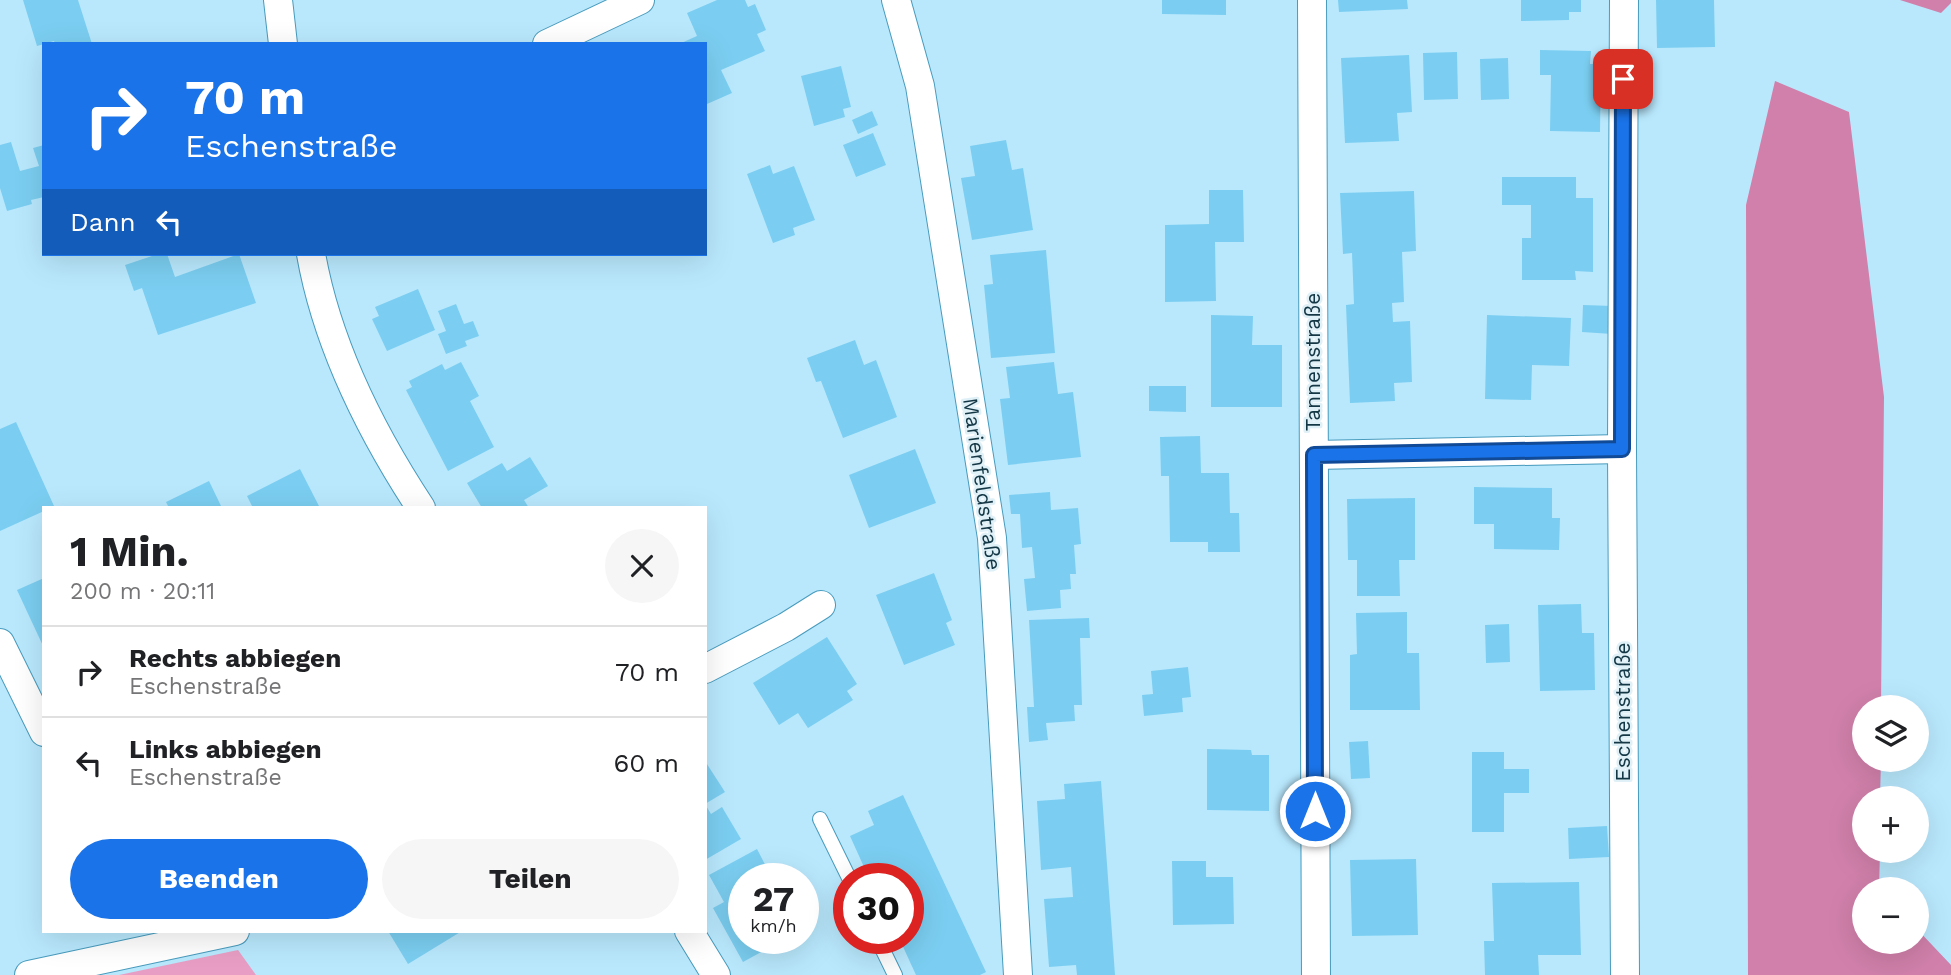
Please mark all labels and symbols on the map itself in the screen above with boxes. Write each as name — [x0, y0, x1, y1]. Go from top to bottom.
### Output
pin — [1593, 49, 1653, 109]
street label: Tannenstraße — [1300, 293, 1325, 431]
street label: Marienfeldstraße — [958, 396, 1007, 572]
street label: Eschenstraße — [1610, 642, 1635, 782]
position arrow — [1278, 774, 1352, 848]
speed limit sign: 30 — [833, 863, 924, 954]

